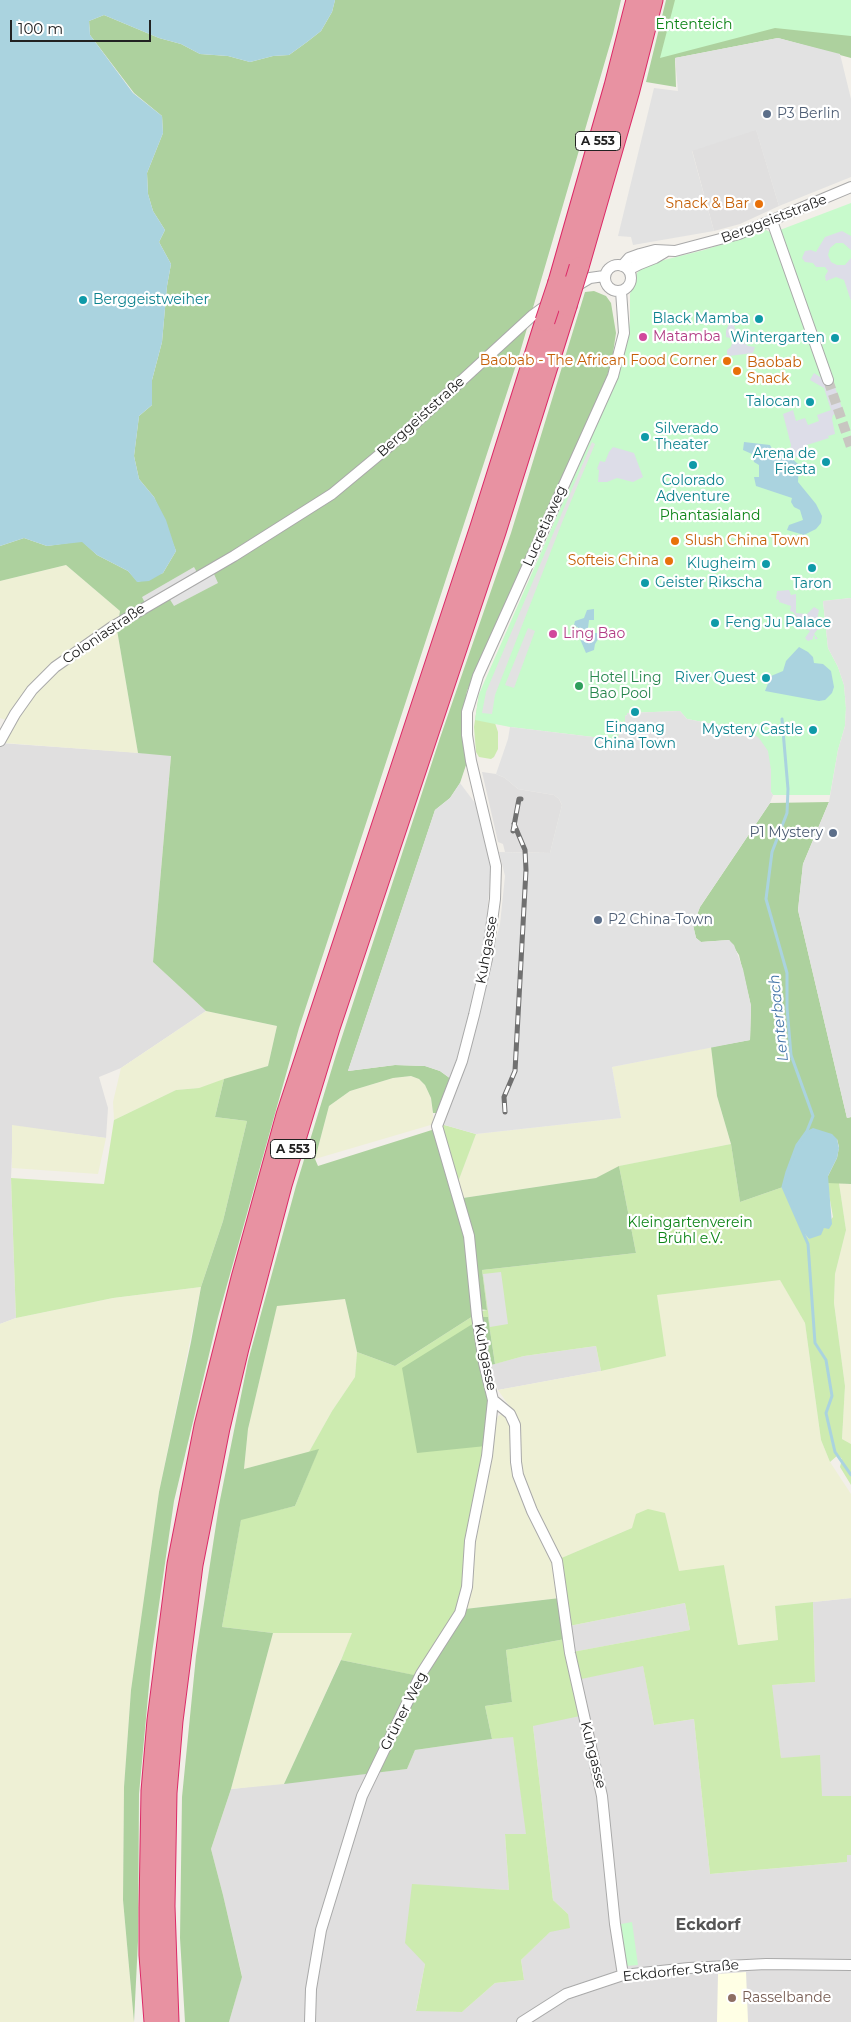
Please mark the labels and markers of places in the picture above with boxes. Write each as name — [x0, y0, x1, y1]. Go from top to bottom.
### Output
place label: P3 Berlin — [777, 106, 840, 122]
marker: P3 Berlin — [761, 108, 773, 120]
place label: Snack & Bar — [665, 196, 749, 212]
marker: Snack & Bar — [753, 198, 765, 210]
place label: Berggeistweiher — [93, 292, 209, 308]
marker: Berggeistweiher — [77, 294, 89, 306]
place label: Black Mamba — [652, 311, 749, 327]
marker: Black Mamba — [753, 313, 765, 325]
place label: Matamba — [653, 329, 721, 345]
place label: Wintergarten — [730, 330, 825, 346]
marker: Matamba — [637, 331, 649, 343]
marker: Wintergarten — [829, 332, 841, 344]
place label: Baobab - The African Food Corner — [480, 353, 717, 369]
marker: Baobab - The African Food Corner — [721, 355, 733, 367]
place label: Baobab Snack — [747, 355, 802, 388]
marker: Baobab Snack — [731, 365, 743, 377]
place label: Talocan — [746, 394, 800, 410]
marker: Talocan — [804, 396, 816, 408]
place label: Silverado Theater — [655, 421, 719, 454]
marker: Silverado Theater — [639, 431, 651, 443]
place label: Arena de Fiesta — [753, 446, 816, 478]
marker: Arena de Fiesta — [820, 456, 832, 468]
marker: Colorado Adventure — [687, 459, 699, 471]
place label: Colorado Adventure — [656, 473, 730, 506]
place label: Slush China Town — [685, 533, 809, 549]
marker: Slush China Town — [669, 535, 681, 547]
place label: Softeis China — [568, 553, 659, 569]
marker: Softeis China — [663, 555, 675, 567]
place label: Klugheim — [687, 556, 756, 572]
marker: Klugheim — [760, 558, 772, 570]
marker: Taron — [806, 562, 818, 574]
place label: Geister Rikscha — [655, 575, 762, 591]
place label: Taron — [792, 576, 832, 592]
marker: Geister Rikscha — [639, 577, 651, 589]
place label: Feng Ju Palace — [725, 615, 831, 631]
marker: Feng Ju Palace — [709, 617, 721, 629]
place label: Ling Bao — [563, 626, 625, 642]
marker: Ling Bao — [547, 628, 559, 640]
place label: Hotel Ling Bao Pool — [589, 670, 662, 702]
place label: River Quest — [675, 670, 756, 686]
marker: River Quest — [760, 672, 772, 684]
marker: Hotel Ling Bao Pool — [573, 680, 585, 692]
marker: Eingang China Town — [629, 706, 641, 718]
place label: Eingang China Town — [594, 720, 676, 752]
place label: Mystery Castle — [702, 722, 803, 738]
marker: Mystery Castle — [807, 724, 819, 736]
place label: P1 Mystery — [750, 825, 823, 841]
marker: P1 Mystery — [827, 827, 839, 839]
place label: P2 China-Town — [608, 912, 713, 928]
marker: P2 China-Town — [592, 914, 604, 926]
place label: Rasselbande — [742, 1990, 831, 2006]
marker: Rasselbande — [726, 1992, 738, 2004]

